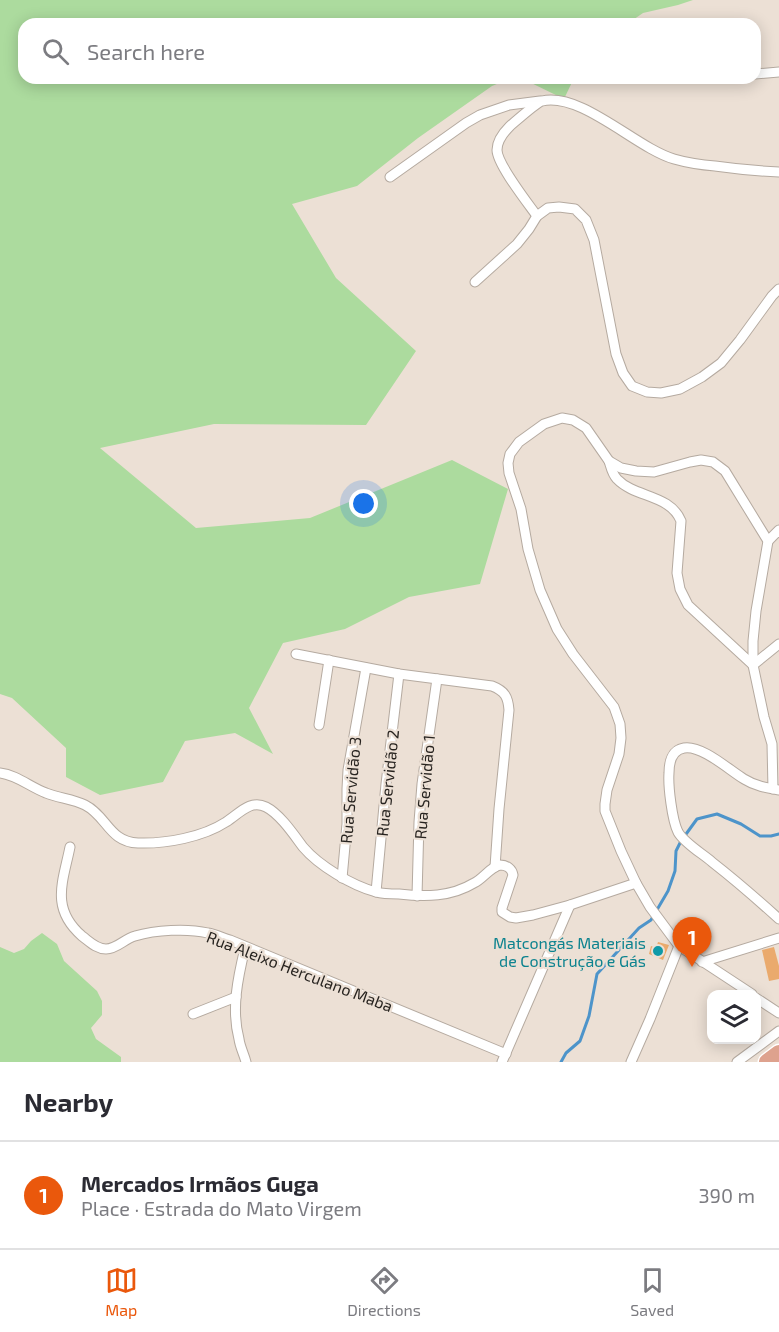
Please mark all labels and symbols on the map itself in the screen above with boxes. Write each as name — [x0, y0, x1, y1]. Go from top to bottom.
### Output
your location — [349, 489, 378, 518]
street label: Rua Servidão 2 — [372, 729, 402, 837]
street label: Rua Servidão 1 — [410, 734, 438, 840]
street label: Rua Servidão 3 — [336, 736, 364, 844]
pin: 1 — [672, 918, 712, 967]
street label: Rua Aleixo Herculano Maba — [204, 927, 396, 1015]
place label: Matcongás Materiais de Construção e Gás — [493, 933, 646, 971]
marker: Matcongás Materiais de Construção e Gás — [651, 944, 665, 958]

